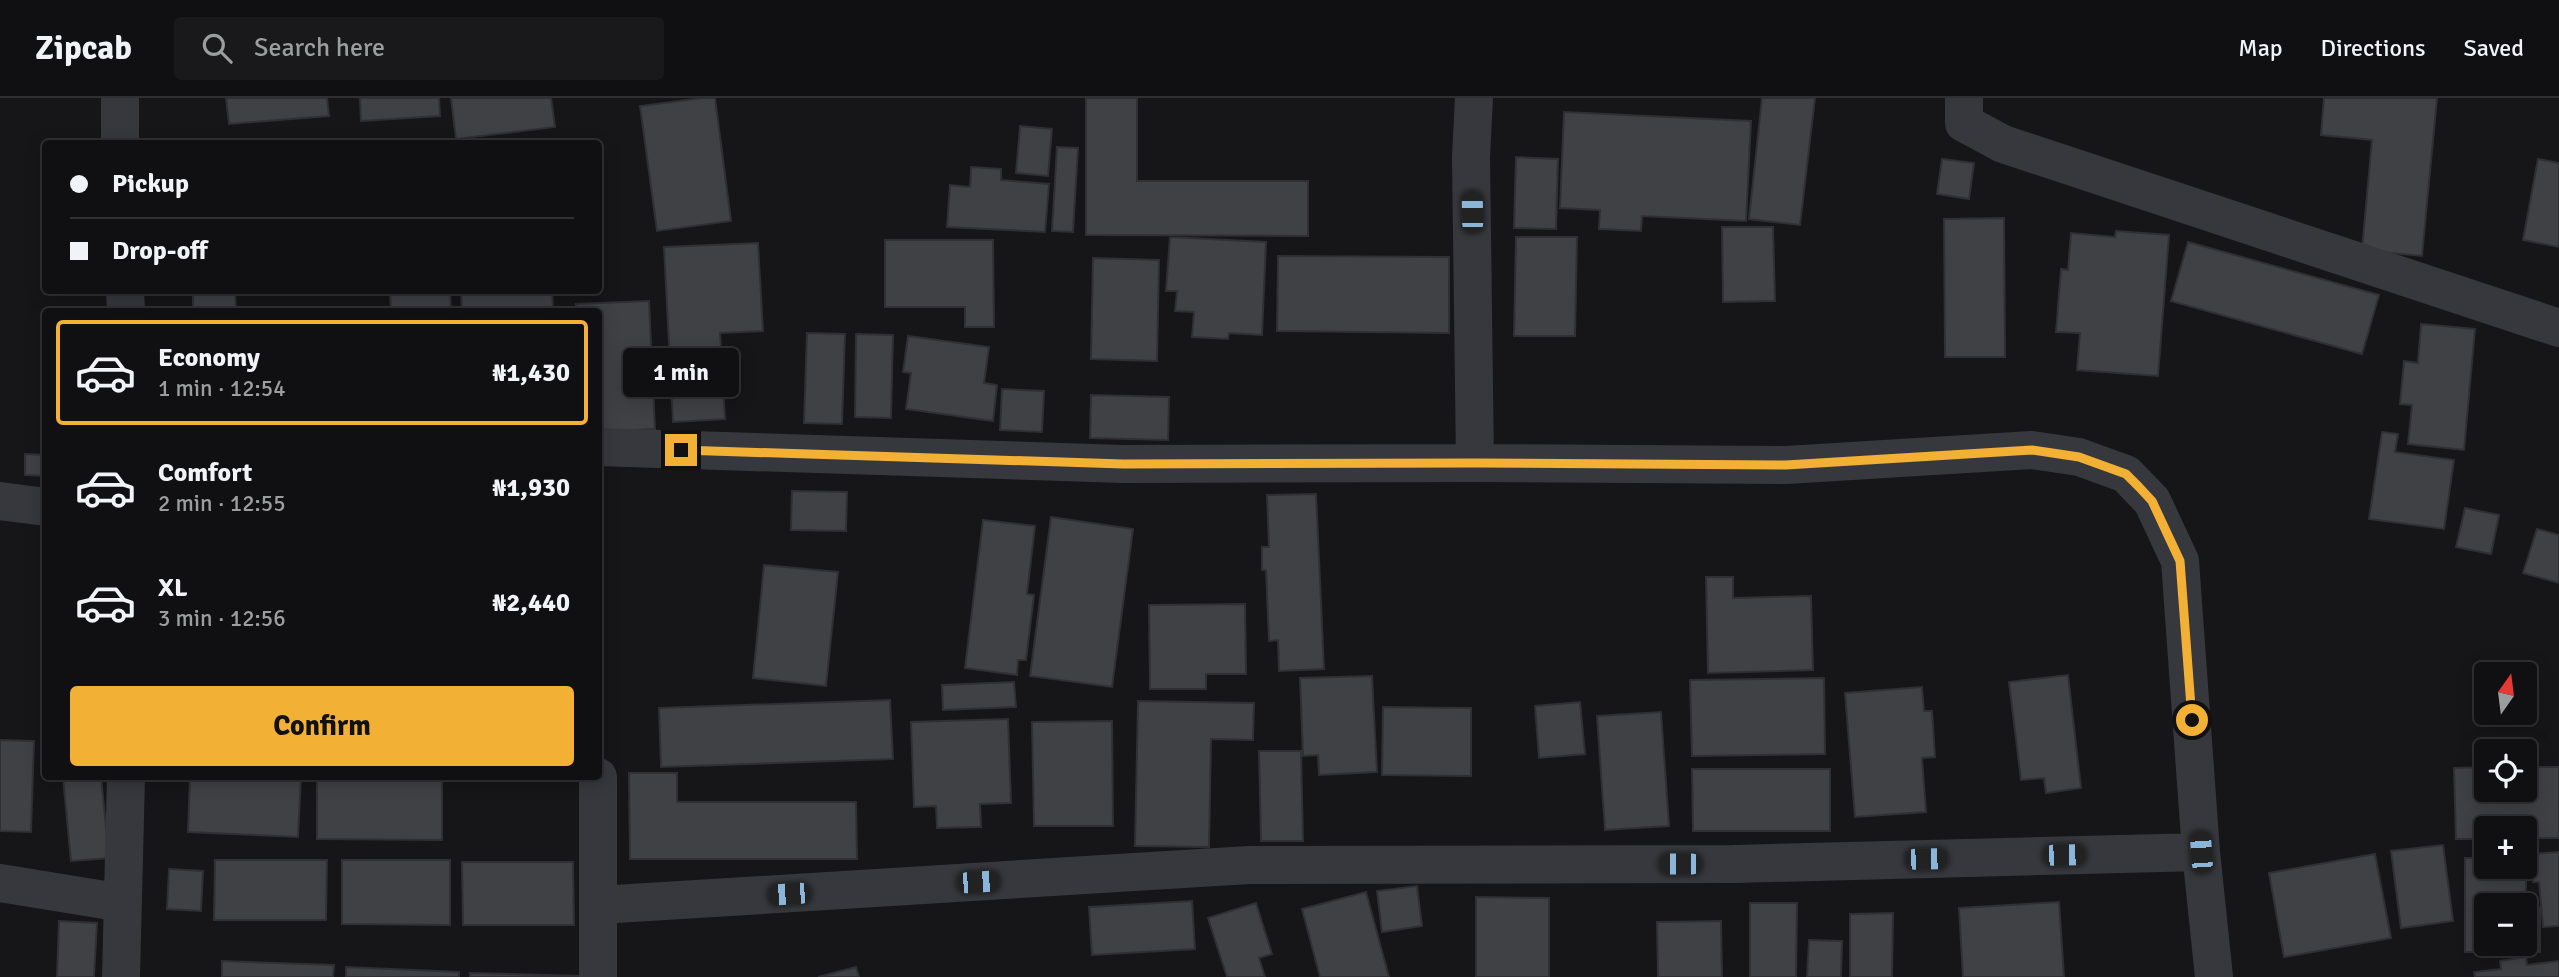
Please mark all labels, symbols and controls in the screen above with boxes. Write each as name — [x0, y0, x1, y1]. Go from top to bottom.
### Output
search box — [174, 17, 664, 80]
text: Zipcab — [35, 28, 132, 69]
icon: search — [198, 29, 236, 67]
text: Search here — [254, 32, 385, 64]
text: Map — [2238, 33, 2283, 63]
text: Directions — [2321, 33, 2426, 63]
text: Saved — [2464, 33, 2524, 63]
text: Pickup — [112, 168, 189, 200]
car — [1462, 191, 1483, 233]
text: Drop-off — [112, 235, 208, 267]
icon: car — [74, 341, 137, 404]
text: Economy — [158, 342, 260, 374]
callout: 1 min — [623, 348, 739, 398]
text: ₦1,430 — [492, 357, 570, 389]
text: 1 min — [653, 358, 709, 387]
text: 1 min · 12:54 — [158, 374, 286, 403]
route end — [665, 434, 697, 466]
icon: car — [74, 456, 137, 519]
text: Comfort — [158, 457, 252, 489]
text: ₦1,930 — [492, 472, 570, 504]
text: 2 min · 12:55 — [158, 489, 286, 518]
icon: car — [74, 571, 137, 634]
text: XL — [158, 572, 188, 604]
text: ₦2,440 — [492, 587, 570, 619]
text: 3 min · 12:56 — [158, 604, 286, 633]
north arrow — [2474, 662, 2538, 724]
map controls — [2474, 662, 2537, 956]
button: Confirm — [70, 686, 574, 766]
route start — [2176, 704, 2208, 736]
button: locate — [2474, 739, 2537, 802]
button: + — [2474, 816, 2537, 879]
car — [2190, 830, 2213, 874]
car — [2043, 844, 2086, 866]
car — [1905, 848, 1948, 870]
car — [1660, 854, 1702, 875]
car — [957, 870, 1000, 894]
car — [768, 882, 811, 906]
button: − — [2474, 893, 2537, 956]

